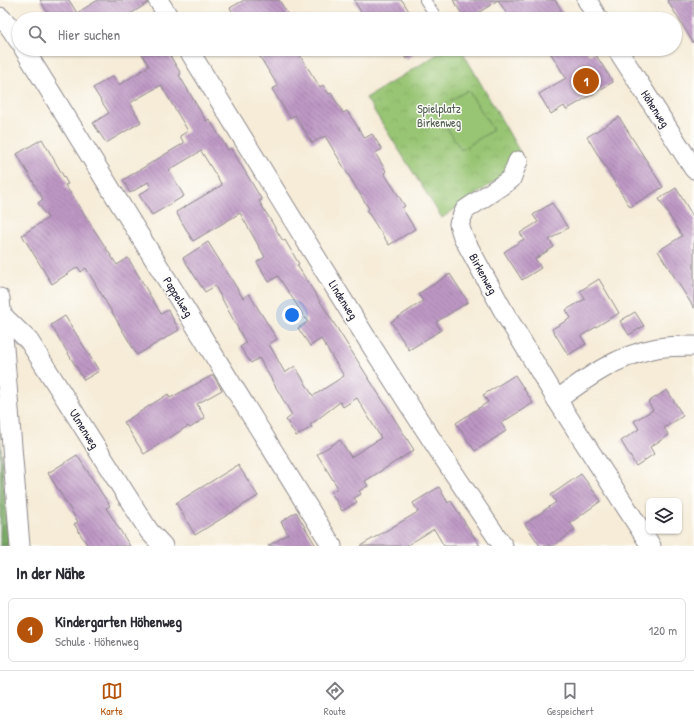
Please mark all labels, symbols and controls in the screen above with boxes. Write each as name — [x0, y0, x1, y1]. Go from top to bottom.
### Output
search box — [12, 12, 682, 56]
icon: search — [26, 23, 48, 45]
text: Hier suchen — [58, 24, 120, 45]
pin: 1 — [573, 66, 599, 96]
street label: Höhenweg — [637, 87, 674, 131]
park label: Spielplatz Birkenweg — [417, 100, 461, 131]
street label: Birkenweg — [465, 250, 502, 297]
street label: Pappelweg — [159, 273, 197, 320]
street label: Lindenweg — [325, 277, 362, 323]
your location — [282, 305, 302, 325]
street label: Ulmenweg — [66, 406, 103, 452]
map controls — [646, 498, 682, 534]
button: layers — [646, 498, 682, 534]
text: In der Nähe — [16, 561, 85, 584]
text: Kindergarten Höhenweg — [55, 611, 182, 632]
text: 1 — [28, 621, 32, 639]
text: 120 m — [649, 621, 677, 639]
text: Schule · Höhenweg — [55, 632, 139, 650]
tab: Karte — [100, 680, 123, 718]
tab: Route — [324, 680, 346, 718]
tab: Gespeichert — [547, 680, 594, 718]

